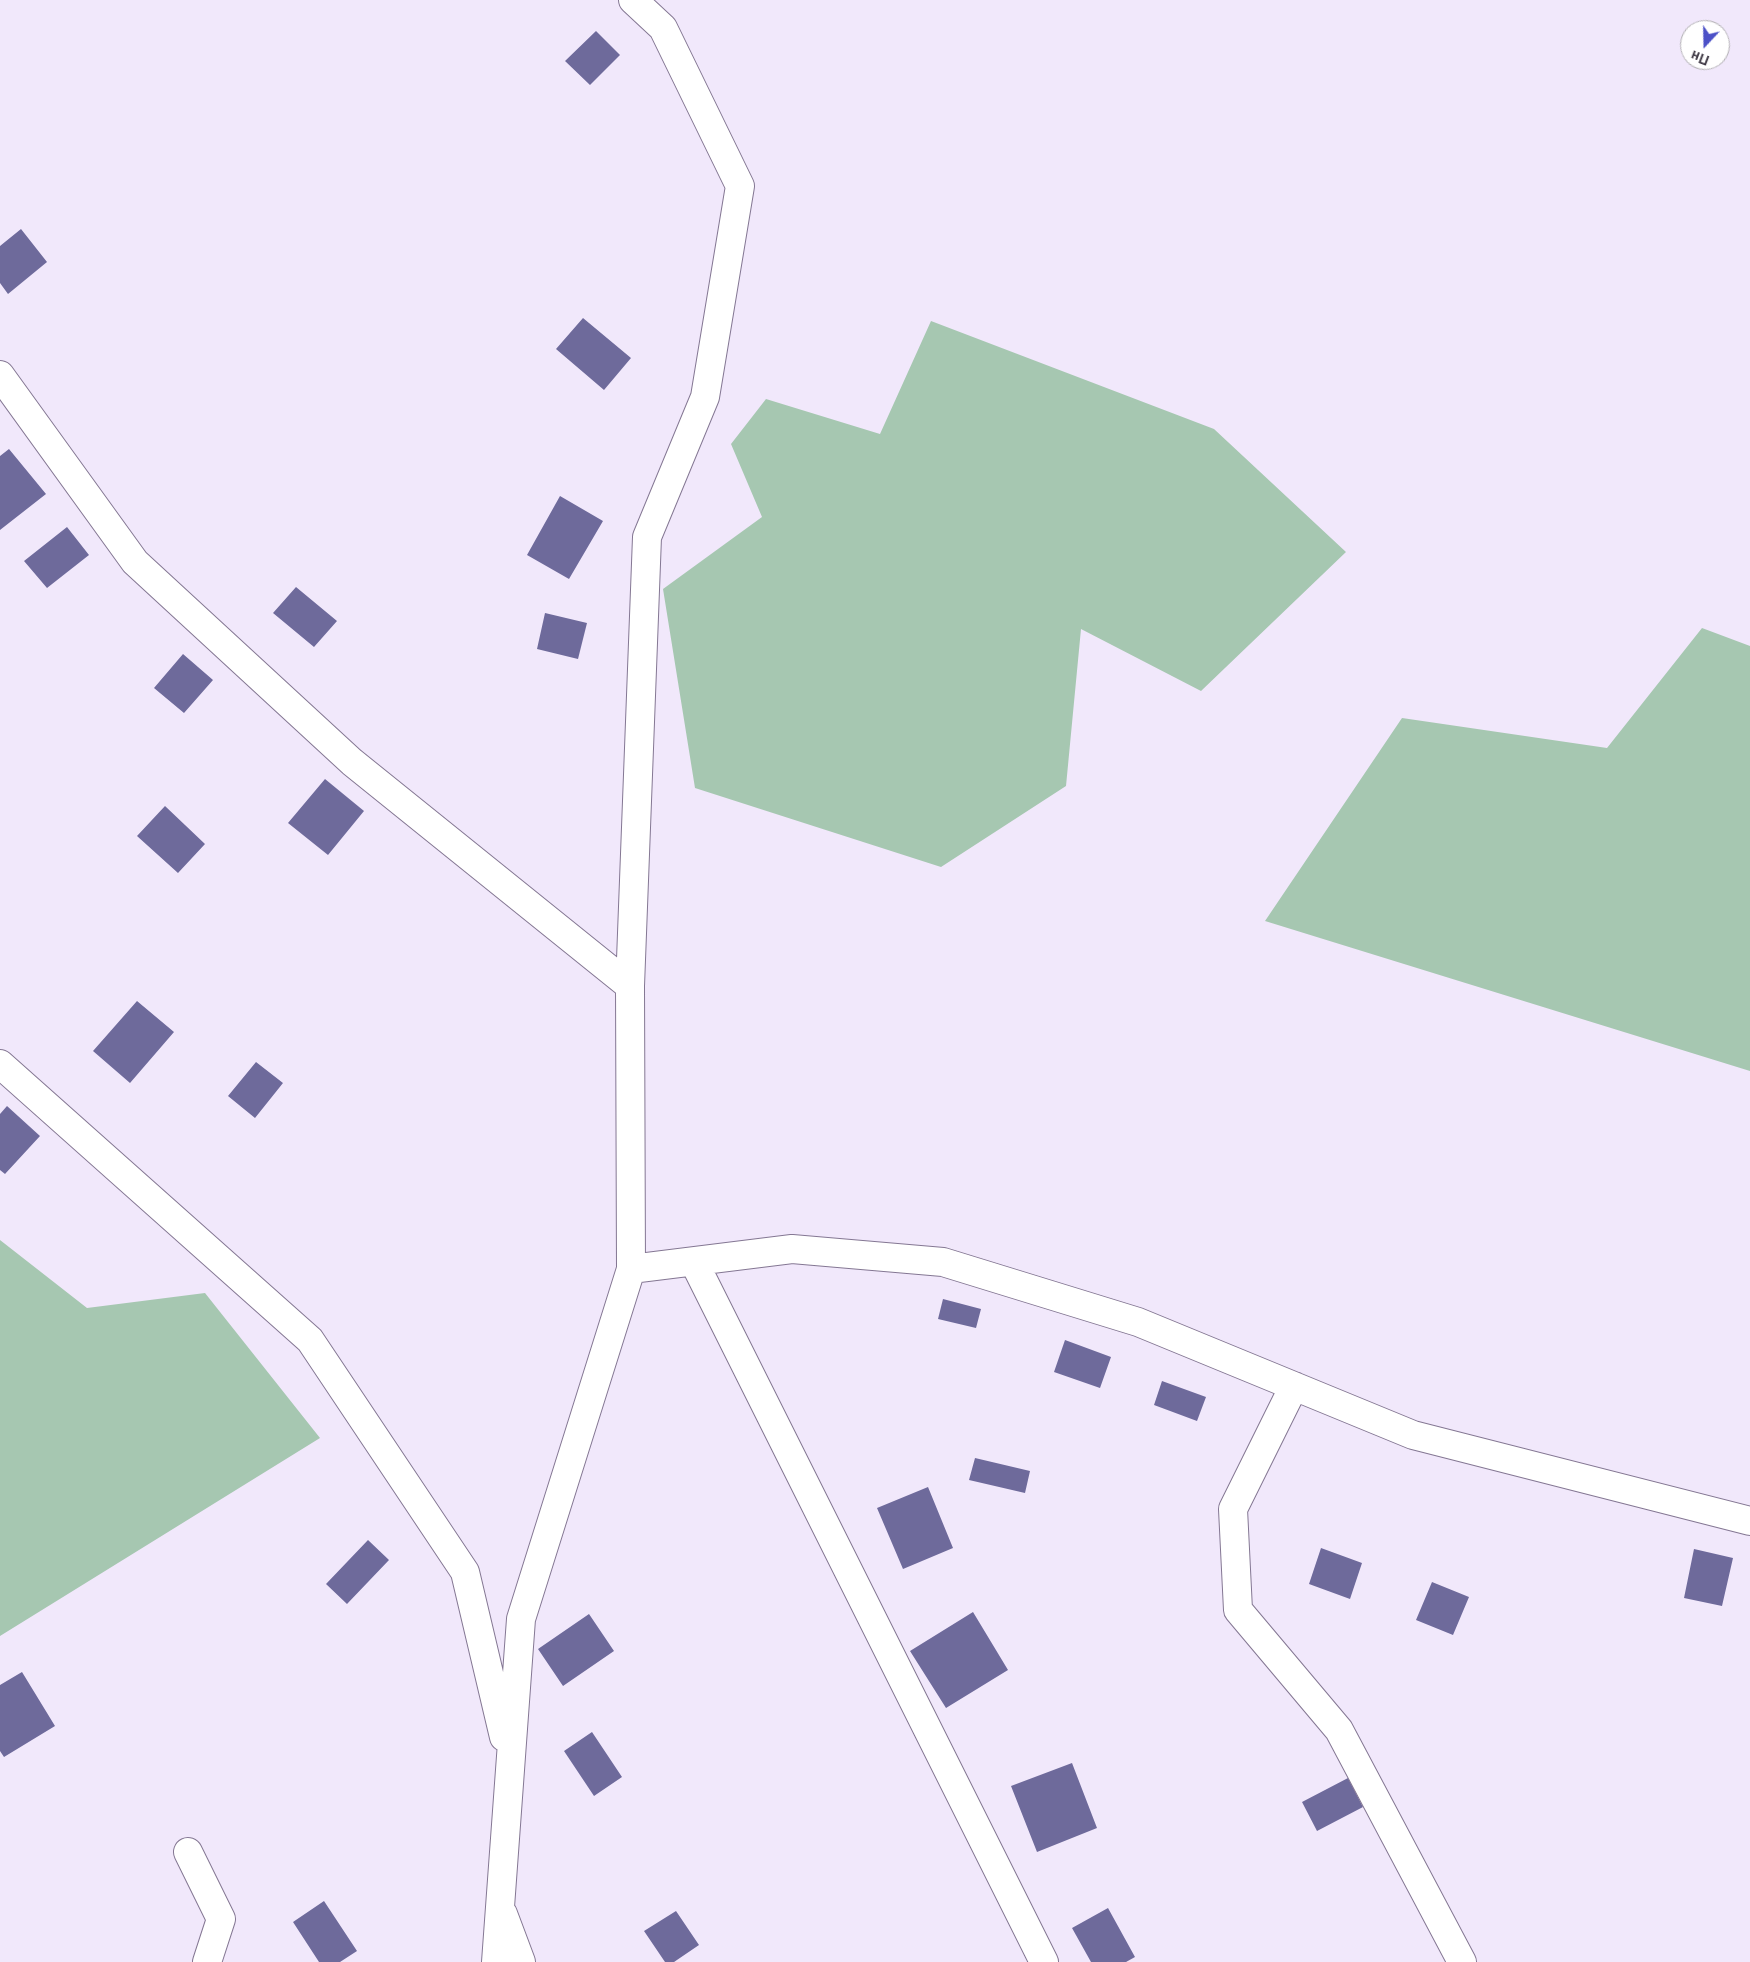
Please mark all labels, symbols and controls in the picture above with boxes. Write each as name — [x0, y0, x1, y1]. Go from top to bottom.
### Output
north arrow — [1680, 20, 1730, 70]
text: Пн — [1689, 47, 1711, 69]

